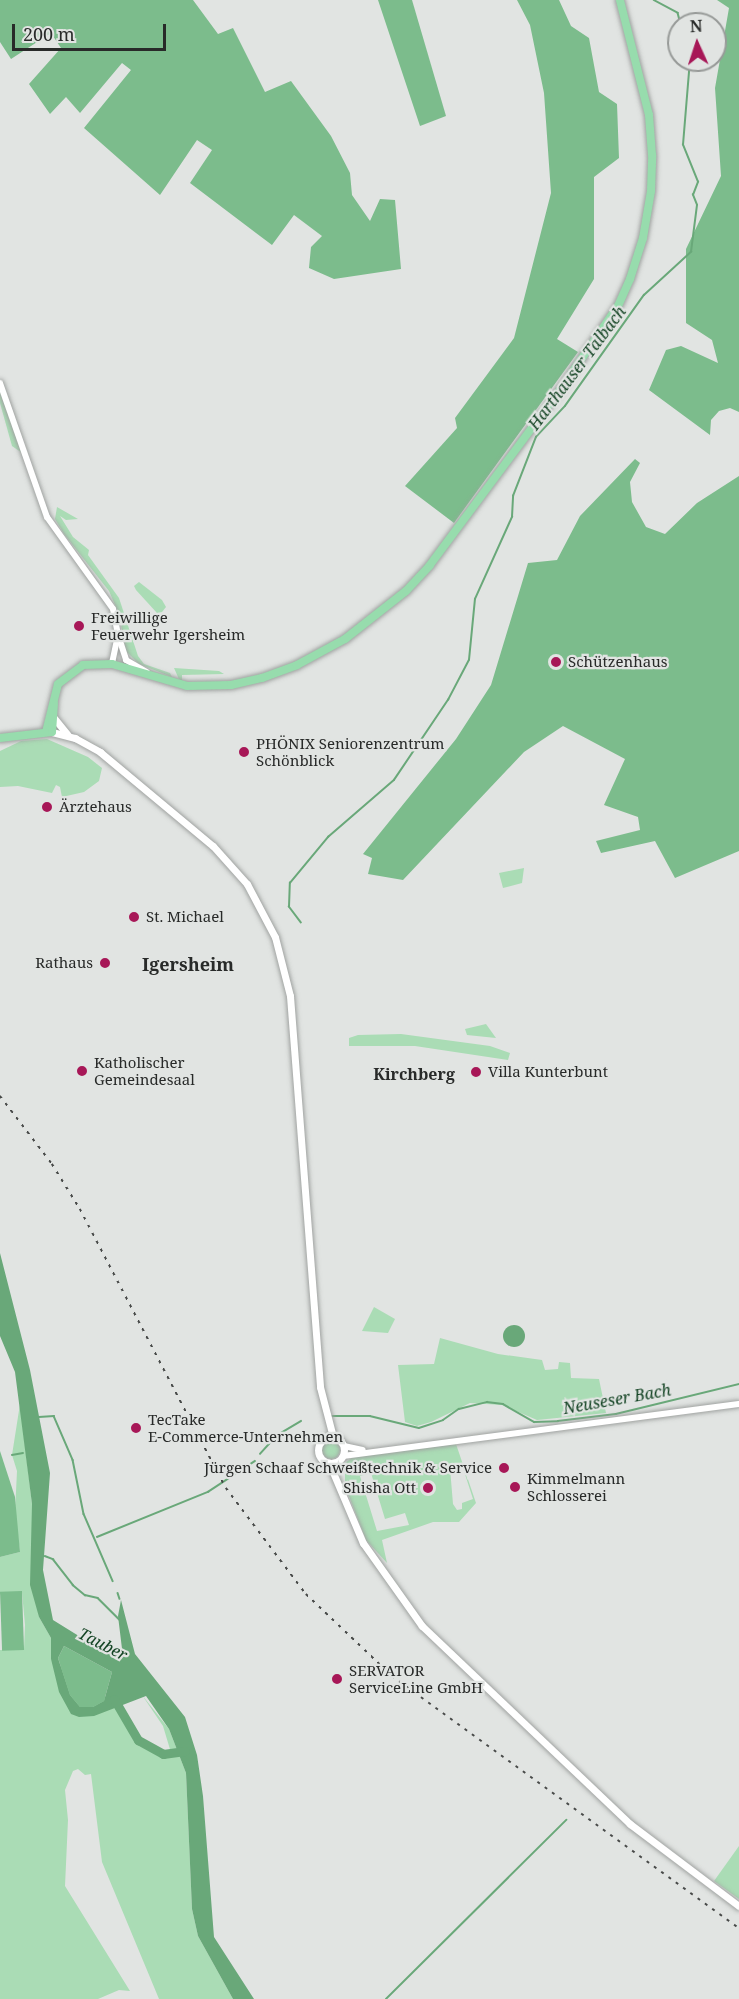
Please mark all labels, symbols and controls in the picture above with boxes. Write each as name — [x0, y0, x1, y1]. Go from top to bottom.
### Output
scale bar — [15, 12, 170, 50]
north arrow — [667, 12, 727, 72]
text: N — [689, 15, 703, 37]
text: 200 m — [23, 22, 75, 46]
water label: Harthauser Talbach — [524, 302, 630, 434]
place label: Freiwillige Feuerwehr Igersheim — [91, 608, 245, 643]
marker: Freiwillige Feuerwehr Igersheim — [72, 619, 86, 633]
place label: Schützenhaus — [568, 653, 667, 671]
marker: Schützenhaus — [549, 655, 563, 669]
place label: PHÖNIX Seniorenzentrum Schönblick — [256, 734, 444, 769]
marker: PHÖNIX Seniorenzentrum Schönblick — [237, 745, 251, 759]
place label: Ärztehaus — [59, 798, 132, 816]
marker: Ärztehaus — [40, 800, 54, 814]
place label: St. Michael — [146, 908, 224, 926]
marker: St. Michael — [127, 910, 141, 924]
district label: Igersheim — [142, 953, 234, 975]
place label: Rathaus — [35, 954, 93, 972]
marker: Rathaus — [98, 956, 112, 970]
place label: Katholischer Gemeindesaal — [94, 1053, 195, 1088]
place label: Villa Kunterbunt — [488, 1063, 608, 1081]
marker: Katholischer Gemeindesaal — [75, 1064, 89, 1078]
district label: Kirchberg — [373, 1064, 455, 1084]
marker: Villa Kunterbunt — [469, 1065, 483, 1079]
water label: Neuseser Bach — [562, 1380, 672, 1418]
place label: TecTake E-Commerce-Unternehmen — [148, 1410, 343, 1445]
marker: TecTake E-Commerce-Unternehmen — [129, 1421, 143, 1435]
place label: Jürgen Schaaf Schweißtechnik & Service — [204, 1459, 492, 1477]
marker: Jürgen Schaaf Schweißtechnik & Service — [497, 1461, 511, 1475]
place label: Kimmelmann Schlosserei — [527, 1469, 625, 1504]
place label: Shisha Ott — [343, 1479, 416, 1497]
marker: Kimmelmann Schlosserei — [508, 1480, 522, 1494]
marker: Shisha Ott — [421, 1481, 435, 1495]
water label: Tauber — [75, 1624, 131, 1664]
place label: SERVATOR ServiceLine GmbH — [349, 1661, 483, 1696]
marker: SERVATOR ServiceLine GmbH — [330, 1672, 344, 1686]

